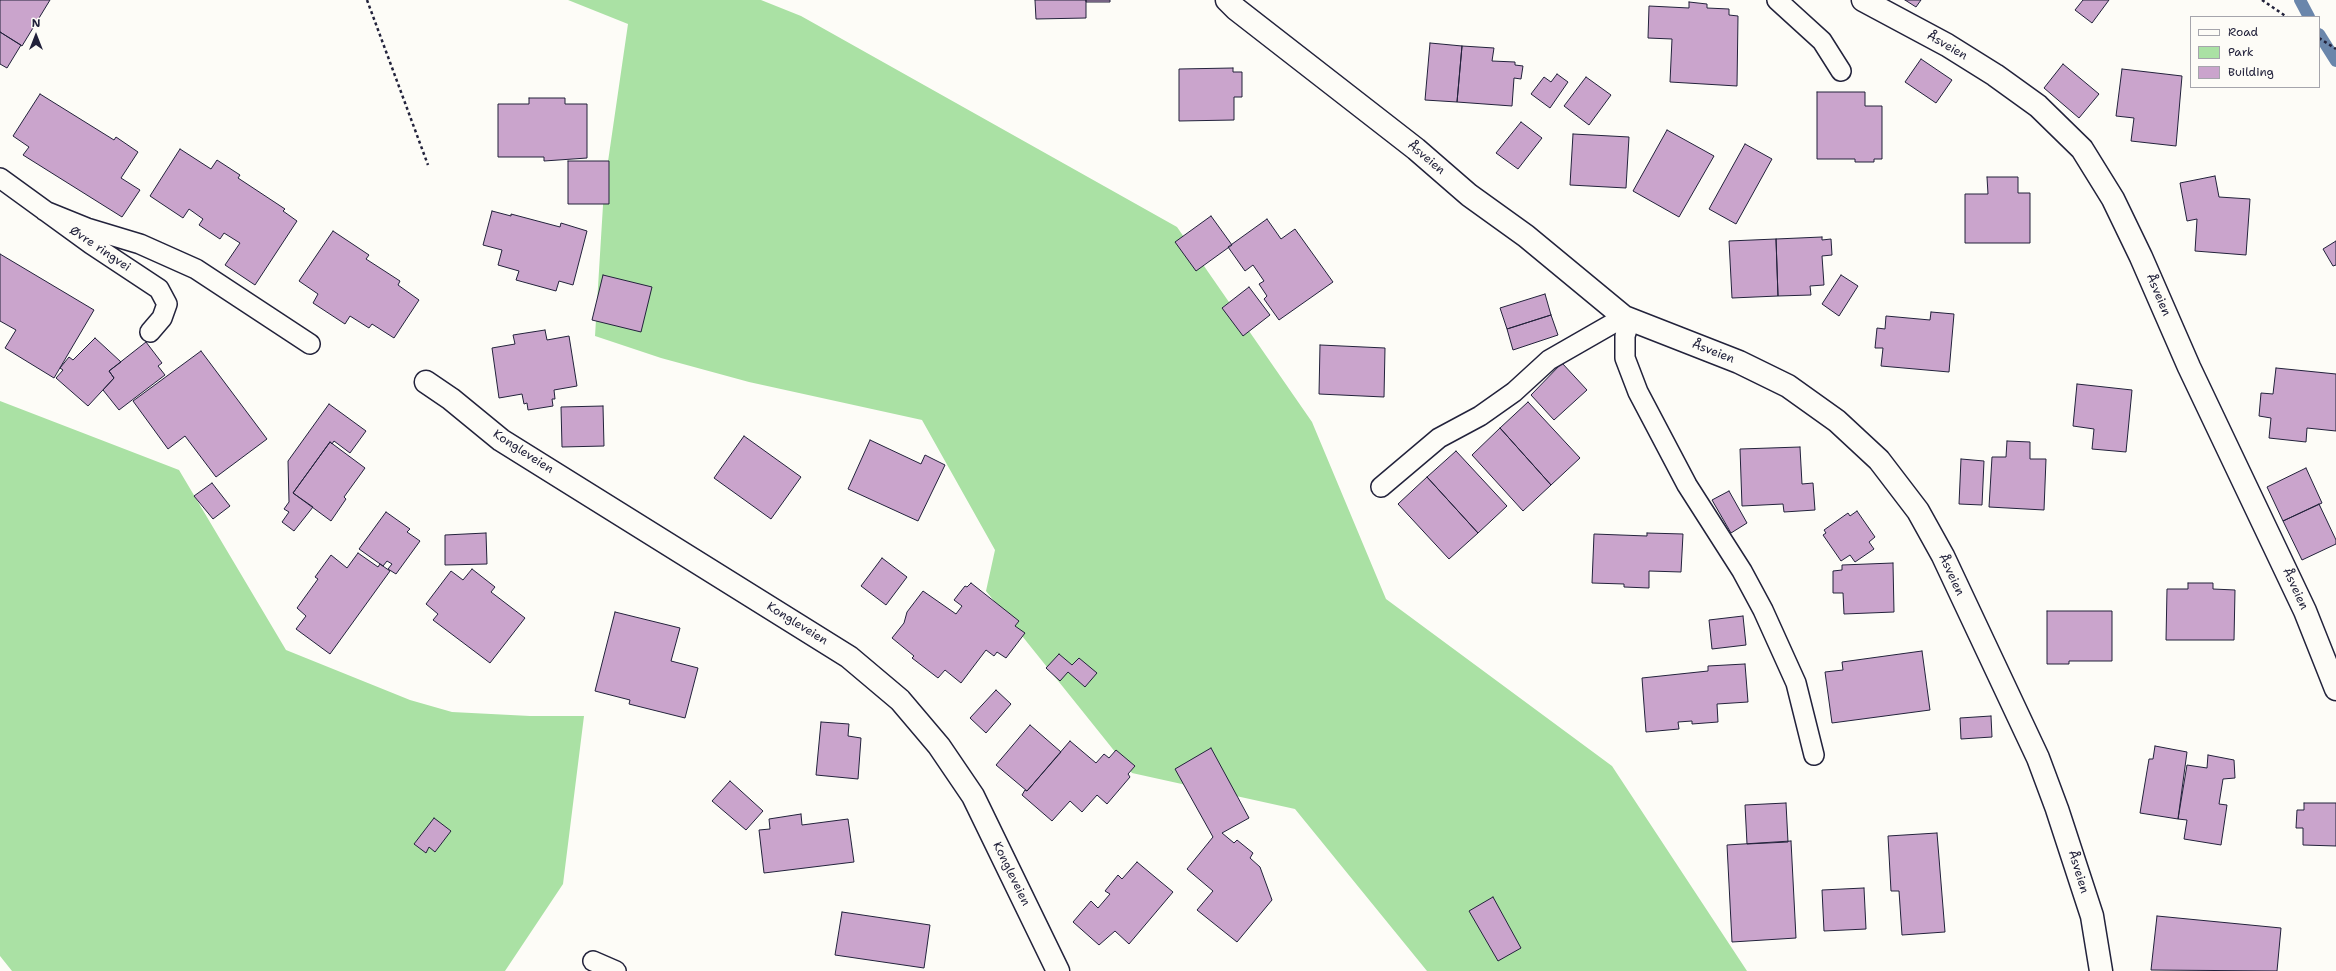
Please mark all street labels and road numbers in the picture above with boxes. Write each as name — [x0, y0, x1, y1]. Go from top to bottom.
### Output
street label: Åsveien — [1924, 29, 1970, 63]
street label: Åsveien — [1404, 138, 1448, 178]
street label: Øvre ringvei — [67, 223, 133, 275]
street label: Åsveien — [2143, 272, 2173, 318]
street label: Åsveien — [1690, 337, 1736, 367]
street label: Kongleveien — [490, 427, 556, 477]
street label: Åsveien — [1935, 552, 1967, 598]
street label: Åsveien — [2279, 566, 2311, 612]
street label: Kongleveien — [764, 600, 830, 648]
street label: Kongleveien — [989, 840, 1033, 908]
street label: Åsveien — [2065, 849, 2091, 895]

